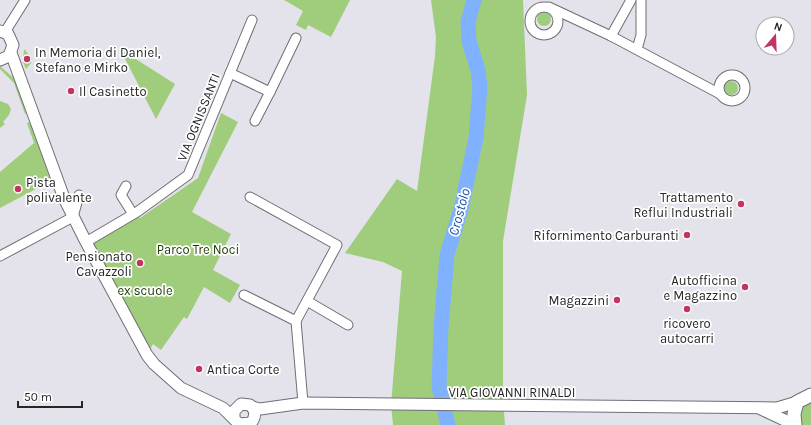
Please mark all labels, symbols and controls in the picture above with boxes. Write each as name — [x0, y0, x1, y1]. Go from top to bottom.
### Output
north arrow — [755, 16, 795, 56]
text: N — [772, 20, 784, 34]
place label: In Memoria di Daniel, Stefano e Mirko — [35, 45, 161, 75]
marker: In Memoria di Daniel, Stefano e Mirko — [22, 54, 32, 64]
street label: VIA OGNISSANTI — [174, 71, 223, 163]
place label: Il Casinetto — [79, 84, 147, 99]
marker: Il Casinetto — [66, 86, 76, 96]
place label: Pista polivalente — [26, 175, 92, 205]
marker: Pista polivalente — [13, 184, 23, 194]
water label: Crostolo — [445, 187, 474, 238]
place label: Trattamento Reflui Industriali — [633, 190, 733, 220]
marker: Trattamento Reflui Industriali — [736, 199, 746, 209]
place label: Rifornimento Carburanti — [534, 228, 679, 243]
marker: Rifornimento Carburanti — [682, 230, 692, 240]
park label: Parco Tre Noci — [157, 242, 239, 257]
place label: Pensionato Cavazzoli — [65, 249, 132, 279]
marker: Pensionato Cavazzoli — [135, 258, 145, 268]
place label: Autofficina e Magazzino — [663, 273, 737, 303]
marker: Autofficina e Magazzino — [740, 282, 750, 292]
park label: ex scuole — [117, 283, 173, 298]
place label: Magazzini — [548, 293, 609, 308]
marker: Magazzini — [612, 295, 622, 305]
marker: ricovero autocarri — [682, 304, 692, 314]
place label: ricovero autocarri — [660, 316, 714, 346]
place label: Antica Corte — [207, 362, 280, 377]
marker: Antica Corte — [194, 364, 204, 374]
scale bar — [18, 383, 82, 409]
street label: VIA GIOVANNI RINALDI — [449, 385, 575, 400]
text: 50 m — [24, 390, 52, 404]

